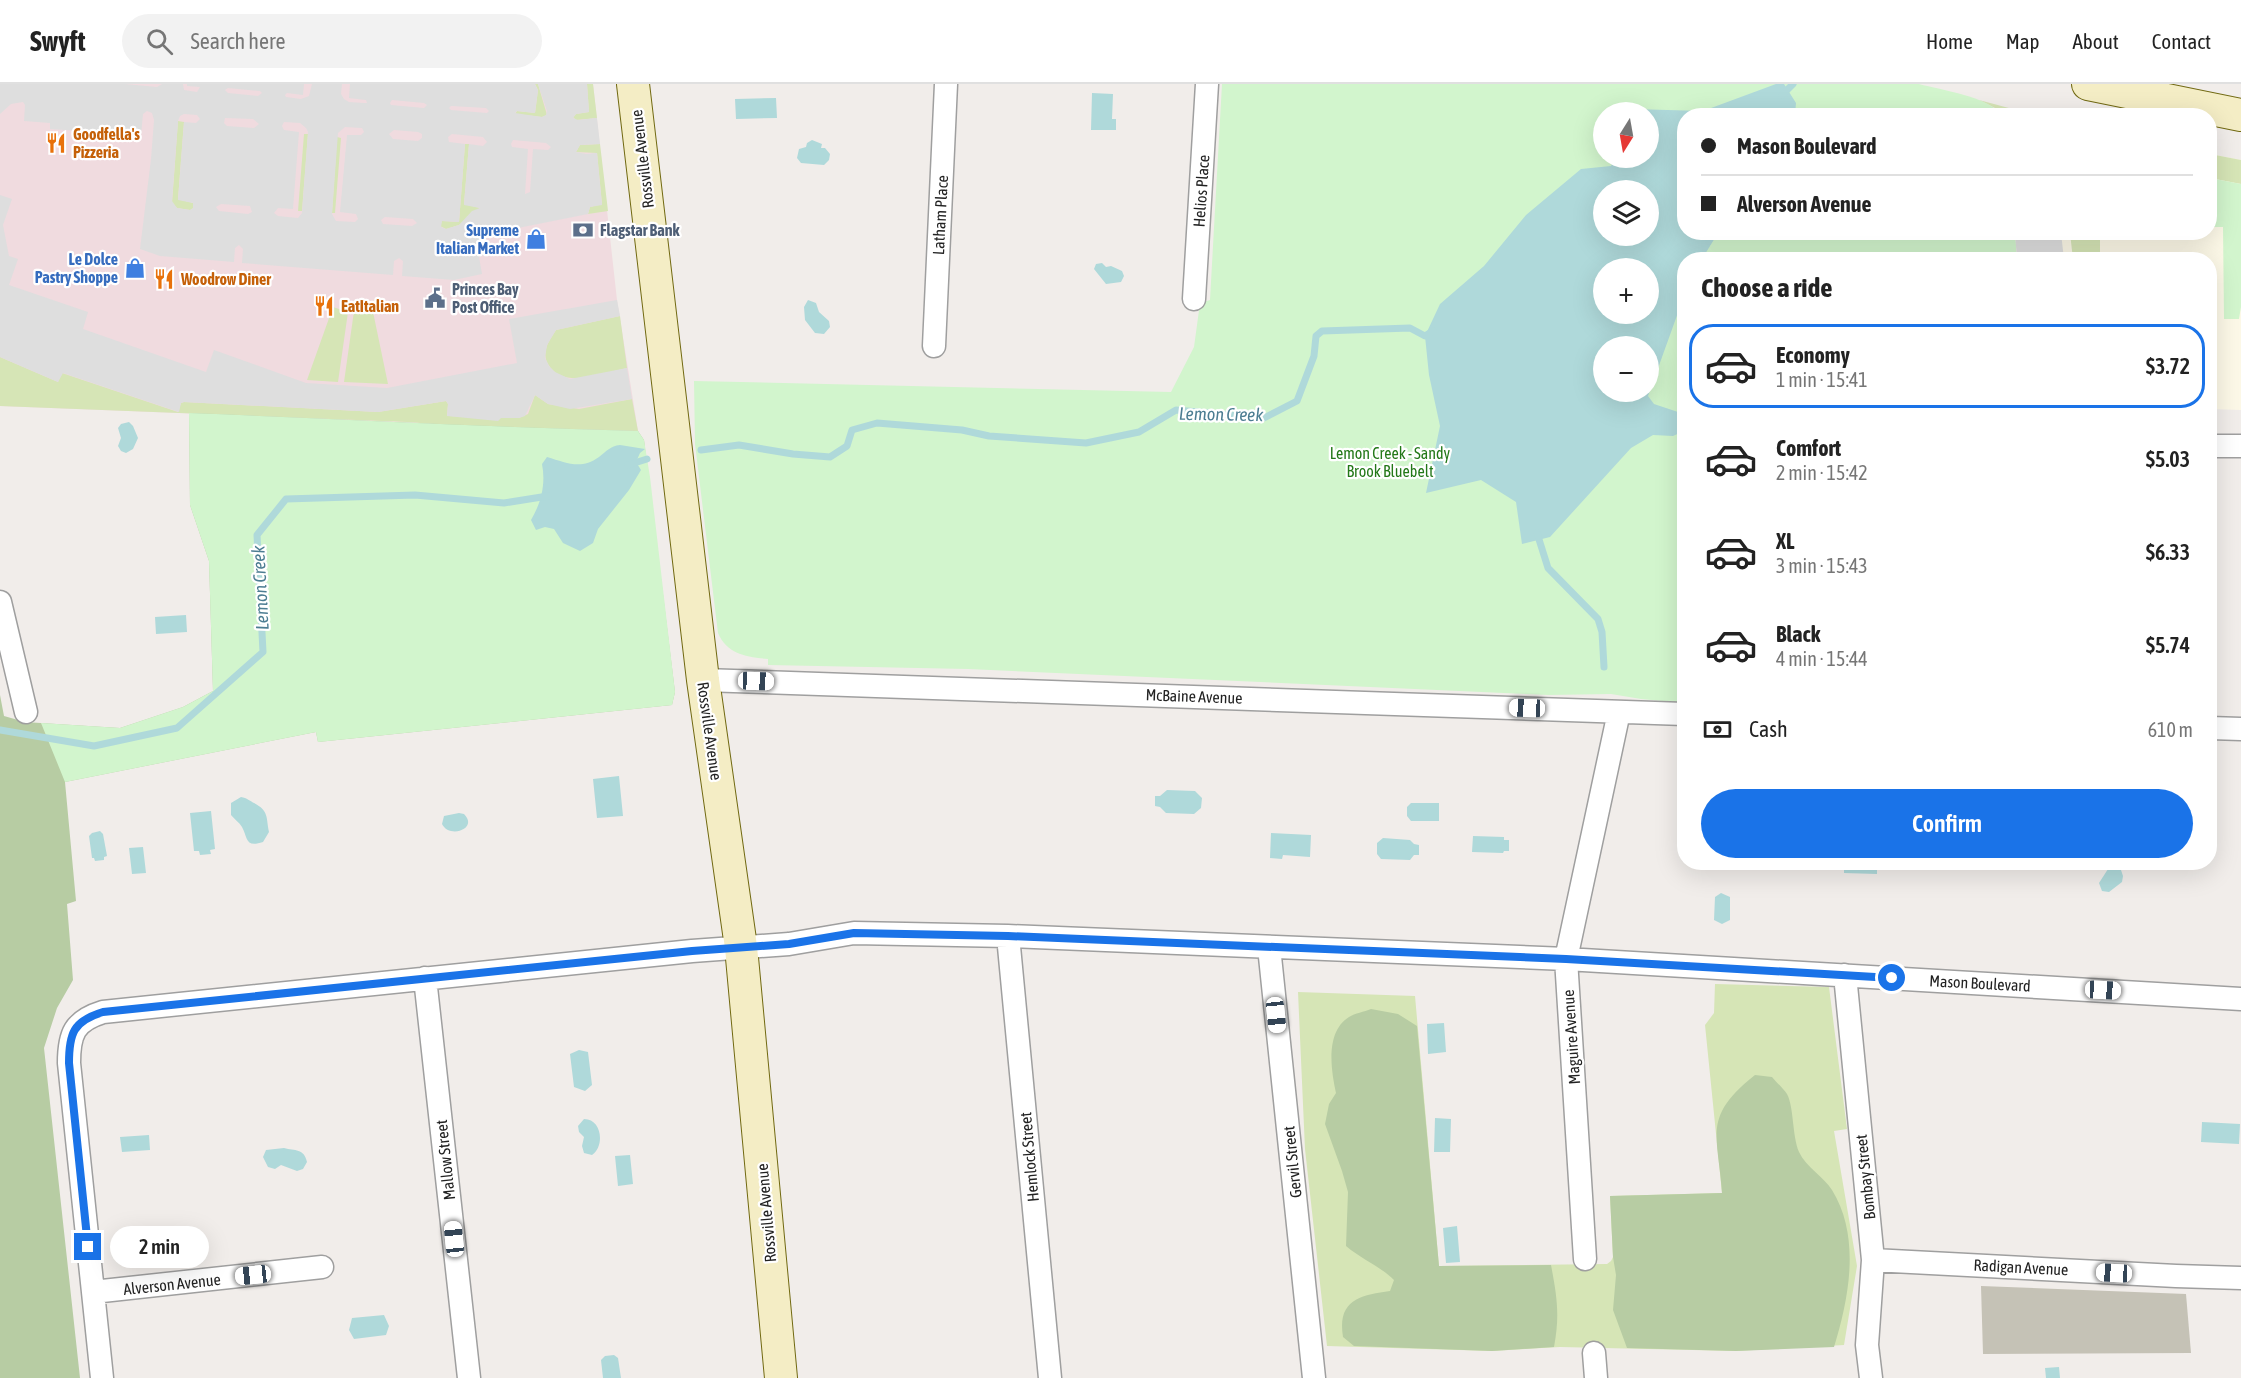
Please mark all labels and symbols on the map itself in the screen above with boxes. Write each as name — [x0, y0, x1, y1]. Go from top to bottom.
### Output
north arrow — [1593, 102, 1659, 168]
street label: Rossville Avenue — [627, 109, 657, 209]
place label: Goodfella's Pizzeria — [73, 125, 140, 161]
restaurant icon: Goodfella's Pizzeria — [44, 131, 68, 155]
street label: Helios Place — [1189, 154, 1213, 228]
street label: Latham Place — [929, 175, 951, 255]
bank icon: Flagstar Bank — [571, 218, 595, 242]
place label: Supreme Italian Market — [436, 221, 519, 257]
place label: Flagstar Bank — [600, 221, 680, 239]
shop icon: Supreme Italian Market — [524, 227, 548, 251]
place label: Le Dolce Pastry Shoppe — [35, 250, 118, 286]
shop icon: Le Dolce Pastry Shoppe — [123, 256, 147, 280]
restaurant icon: Woodrow Diner — [152, 267, 176, 291]
place label: Woodrow Diner — [180, 270, 271, 288]
place label: Princes Bay Post Office — [452, 280, 519, 316]
public building icon: Princes Bay Post Office — [423, 286, 447, 310]
restaurant icon: EatItalian — [312, 294, 336, 318]
place label: EatItalian — [341, 297, 399, 315]
water label: Lemon Creek — [1179, 403, 1265, 425]
park label: Lemon Creek - Sandy Brook Bluebelt — [1330, 444, 1451, 480]
water label: Lemon Creek — [247, 544, 273, 631]
car — [738, 671, 774, 691]
street label: Rossville Avenue — [694, 681, 726, 781]
street label: McBaine Avenue — [1145, 685, 1243, 707]
car — [1509, 698, 1545, 718]
route start — [1878, 964, 1905, 991]
street label: Mason Boulevard — [1929, 971, 2031, 995]
car — [2085, 980, 2121, 1000]
street label: Maguire Avenue — [1559, 989, 1584, 1085]
car — [1265, 996, 1287, 1034]
street label: Hemlock Street — [1016, 1111, 1042, 1203]
street label: Mallow Street — [432, 1119, 458, 1201]
street label: Gervil Street — [1279, 1125, 1305, 1199]
street label: Bombay Street — [1852, 1133, 1879, 1220]
street label: Rossville Avenue — [753, 1163, 779, 1263]
car — [443, 1220, 465, 1258]
callout: 2 min — [109, 1226, 208, 1268]
route end — [74, 1233, 101, 1260]
street label: Radigan Avenue — [1973, 1256, 2069, 1279]
car — [2096, 1263, 2132, 1283]
car — [234, 1264, 272, 1286]
street label: Alverson Avenue — [122, 1270, 222, 1298]

